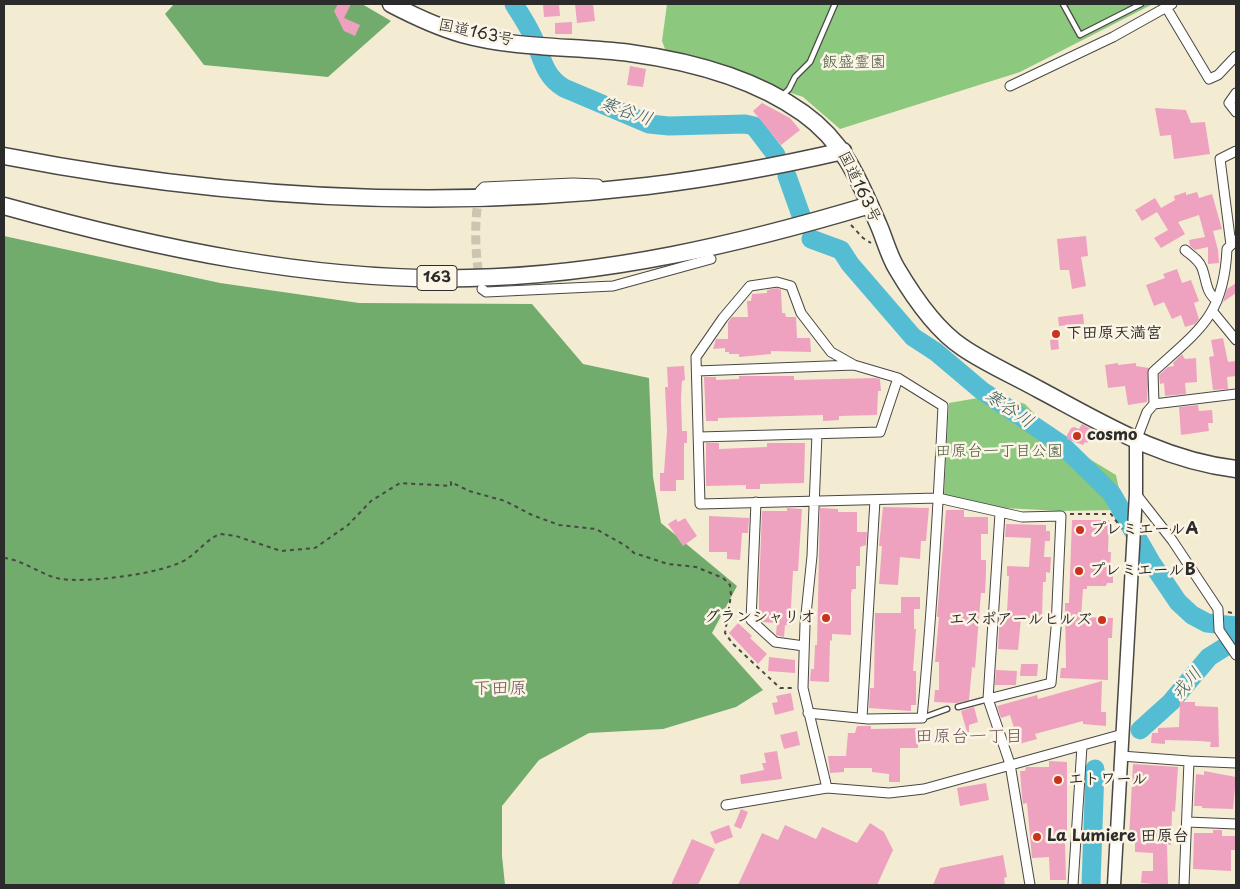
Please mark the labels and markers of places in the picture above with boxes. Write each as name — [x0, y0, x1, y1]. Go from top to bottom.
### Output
place label: 下田原天満宮 — [1066, 324, 1162, 344]
marker: 下田原天満宮 — [1050, 328, 1062, 340]
place label: cosmo — [1087, 426, 1137, 446]
marker: cosmo — [1071, 430, 1083, 442]
place label: プレミエールA — [1090, 520, 1198, 540]
marker: プレミエールA — [1074, 524, 1086, 536]
place label: プレミエールB — [1089, 561, 1196, 581]
marker: プレミエールB — [1073, 565, 1085, 577]
place label: グランシャリオ — [704, 608, 816, 628]
place label: エスポアールヒルズ — [949, 610, 1092, 630]
marker: グランシャリオ — [820, 612, 832, 624]
marker: エスポアールヒルズ — [1096, 614, 1108, 626]
place label: エトワール — [1068, 770, 1148, 790]
marker: エトワール — [1052, 774, 1064, 786]
place label: La Lumiere 田原台 — [1047, 827, 1189, 847]
marker: La Lumiere 田原台 — [1031, 831, 1043, 843]

